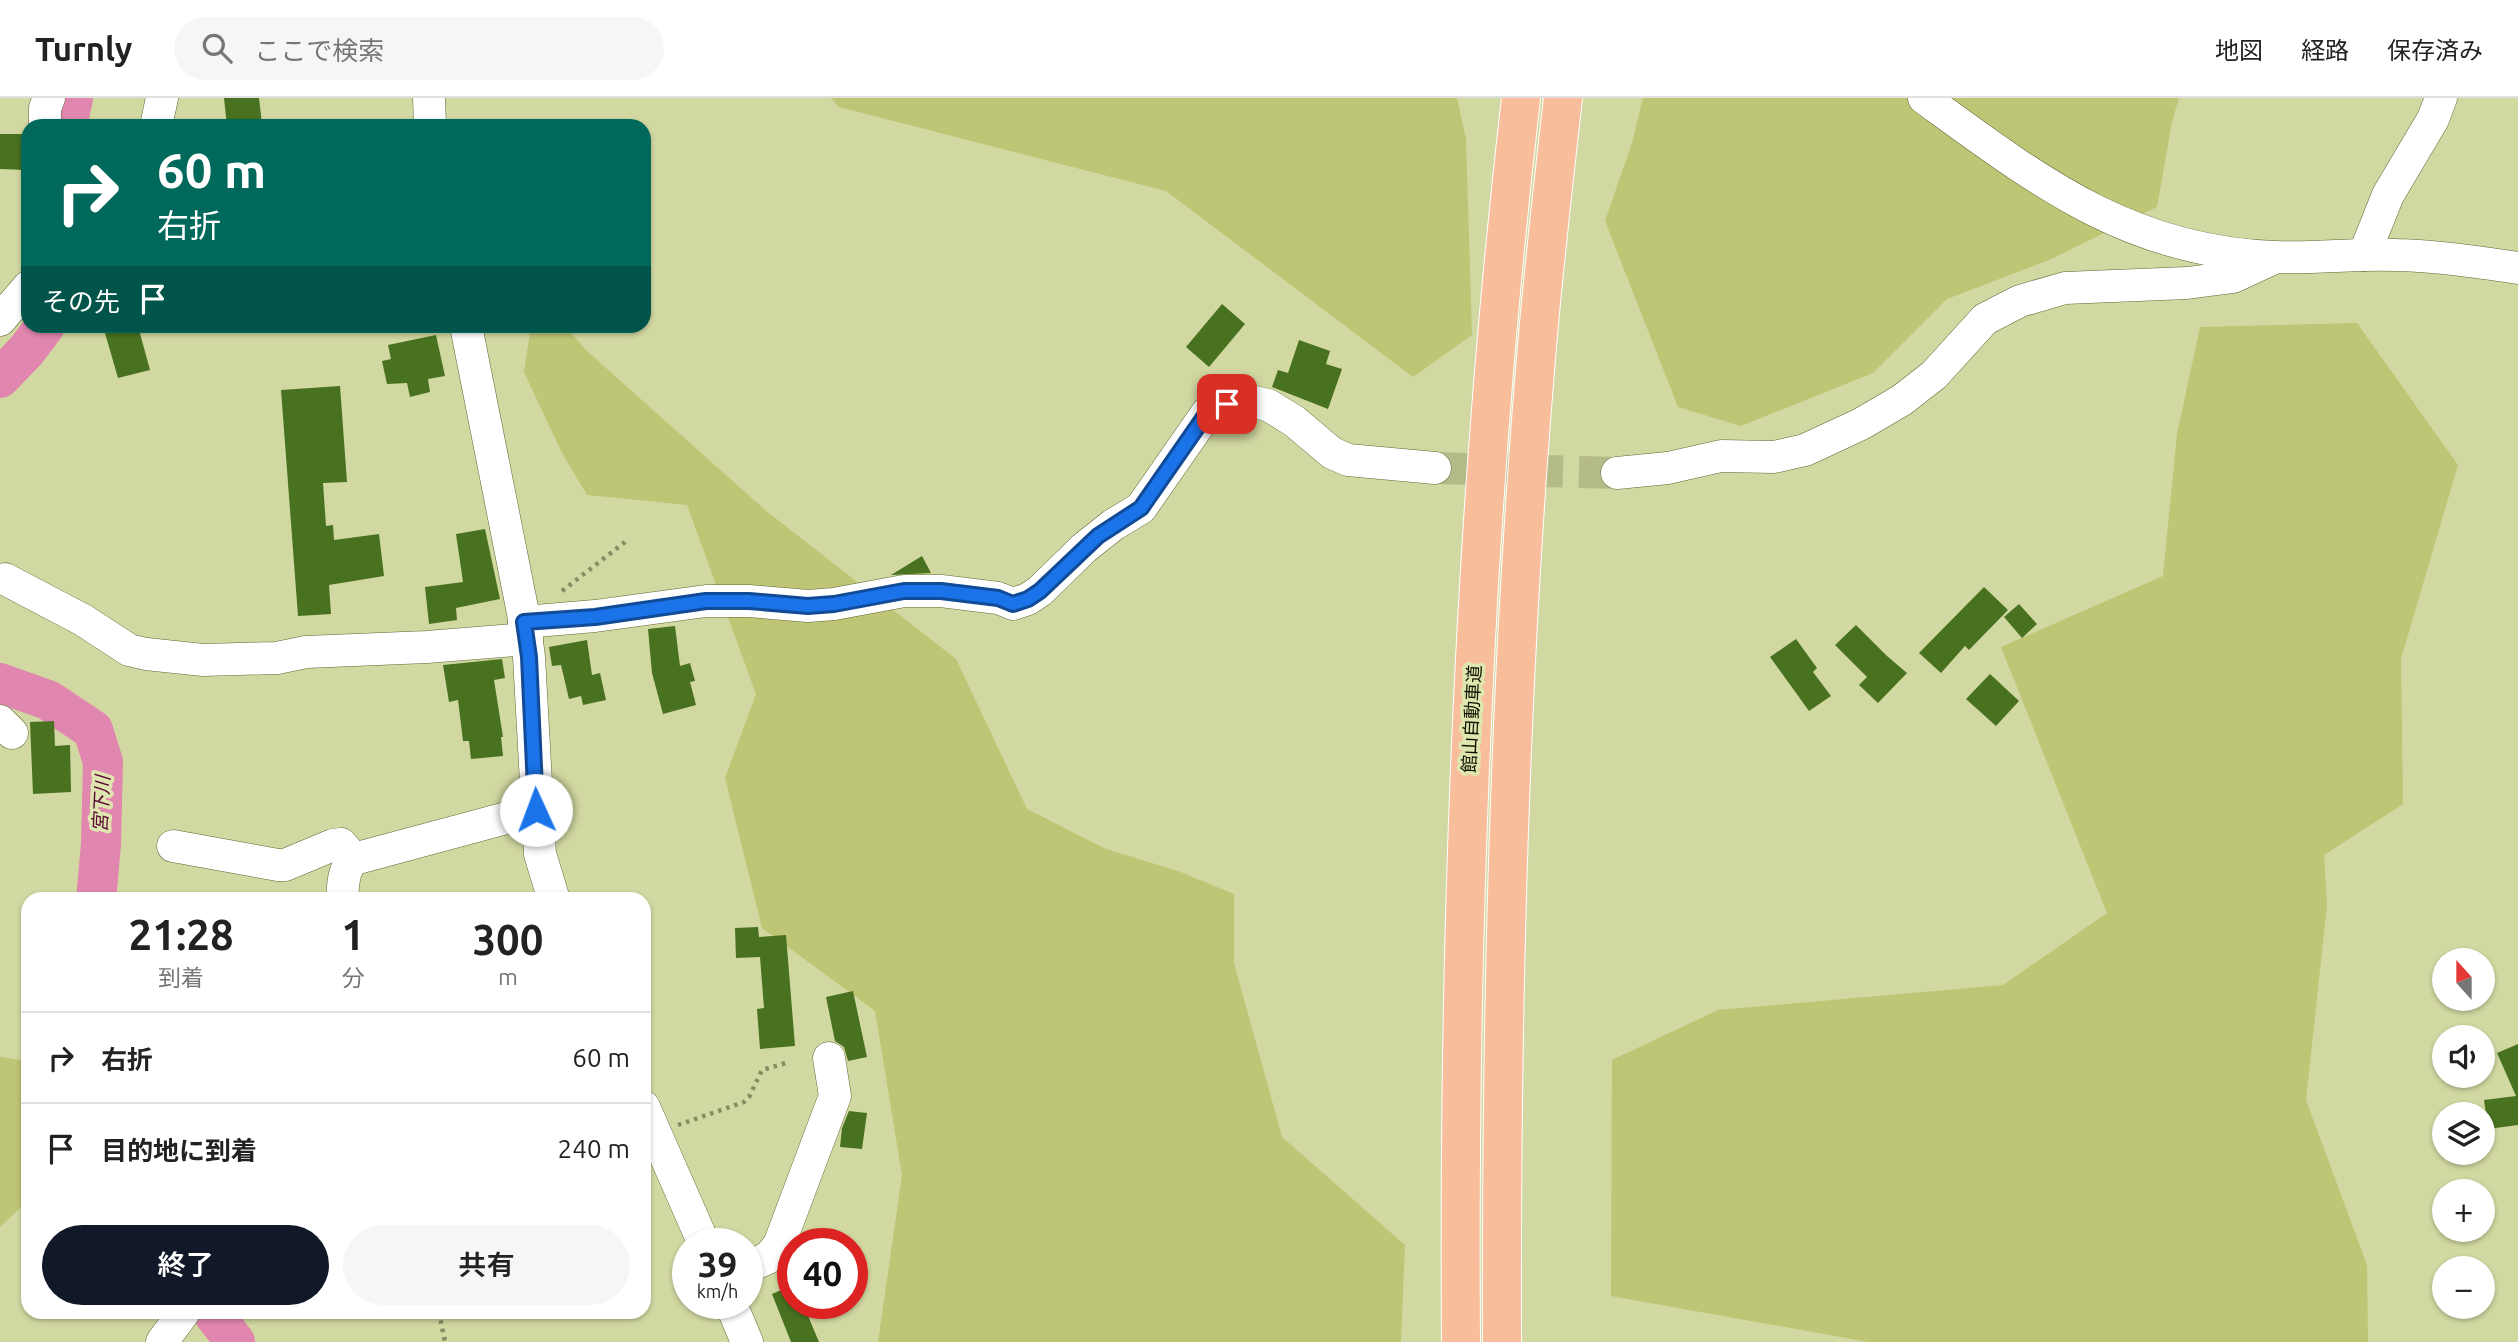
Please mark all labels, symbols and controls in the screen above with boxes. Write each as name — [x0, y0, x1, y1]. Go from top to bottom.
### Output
search box — [174, 17, 664, 80]
icon: search — [198, 29, 236, 67]
text: Turnly — [35, 30, 132, 67]
text: ここで検索 — [254, 36, 384, 65]
text: 地図 — [2215, 37, 2263, 64]
text: 経路 — [2301, 37, 2349, 64]
text: 保存済み — [2387, 37, 2483, 64]
text: 60 m — [157, 142, 266, 197]
icon: right — [42, 147, 133, 238]
text: 右折 — [157, 207, 221, 243]
icon: arrive — [134, 280, 172, 318]
text: その先 — [42, 287, 120, 316]
pin — [1197, 374, 1257, 434]
icon: arrive — [1208, 385, 1246, 423]
street label: 館山自動車道 — [1458, 664, 1484, 773]
water label: 宮下川 — [89, 773, 114, 833]
position arrow — [499, 773, 573, 847]
text: 21:28 — [129, 911, 234, 958]
text: 1 — [341, 911, 365, 958]
text: 300 — [472, 916, 543, 963]
north arrow — [2432, 948, 2496, 1012]
map controls — [2432, 948, 2495, 1319]
text: m — [498, 964, 518, 989]
text: 到着 — [158, 965, 204, 990]
text: 分 — [342, 965, 365, 990]
button: sound — [2432, 1025, 2495, 1088]
icon: right — [42, 1039, 80, 1077]
text: 60 m — [572, 1043, 630, 1072]
text: 右折 — [101, 1045, 153, 1074]
button: layers — [2432, 1102, 2495, 1165]
icon: arrive — [42, 1130, 80, 1168]
text: 240 m — [558, 1134, 630, 1163]
text: 目的地に到着 — [101, 1136, 257, 1165]
button: + — [2432, 1179, 2495, 1242]
button: 終了 — [42, 1225, 329, 1305]
button: 共有 — [343, 1225, 630, 1305]
speed limit sign: 40 — [777, 1228, 868, 1319]
text: 39 — [698, 1244, 737, 1284]
button: − — [2432, 1256, 2495, 1319]
text: km/h — [697, 1281, 738, 1301]

